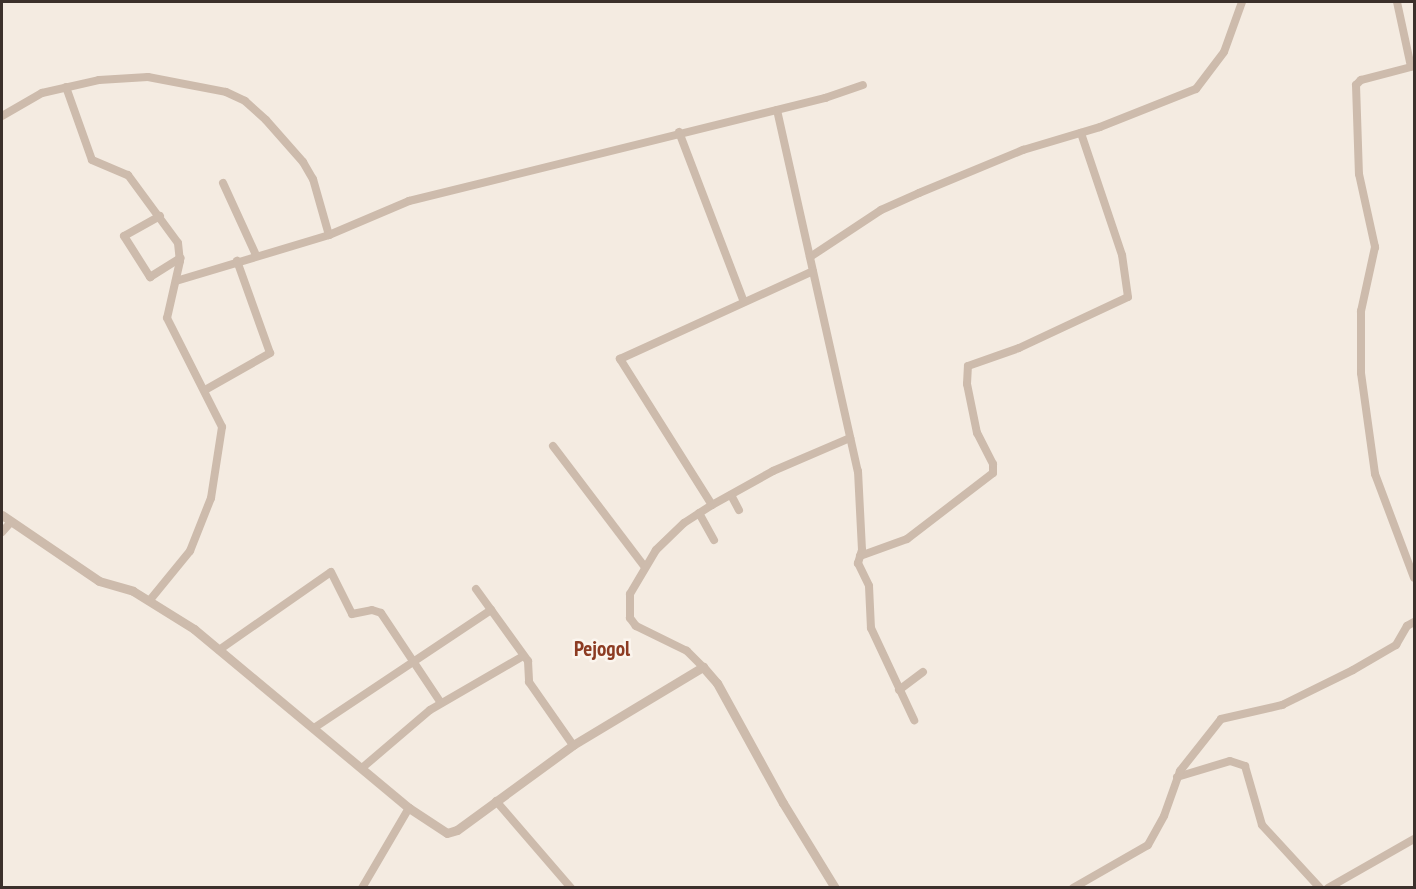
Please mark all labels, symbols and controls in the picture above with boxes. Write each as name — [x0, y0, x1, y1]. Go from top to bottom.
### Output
district label: Pejogol — [574, 636, 630, 662]

